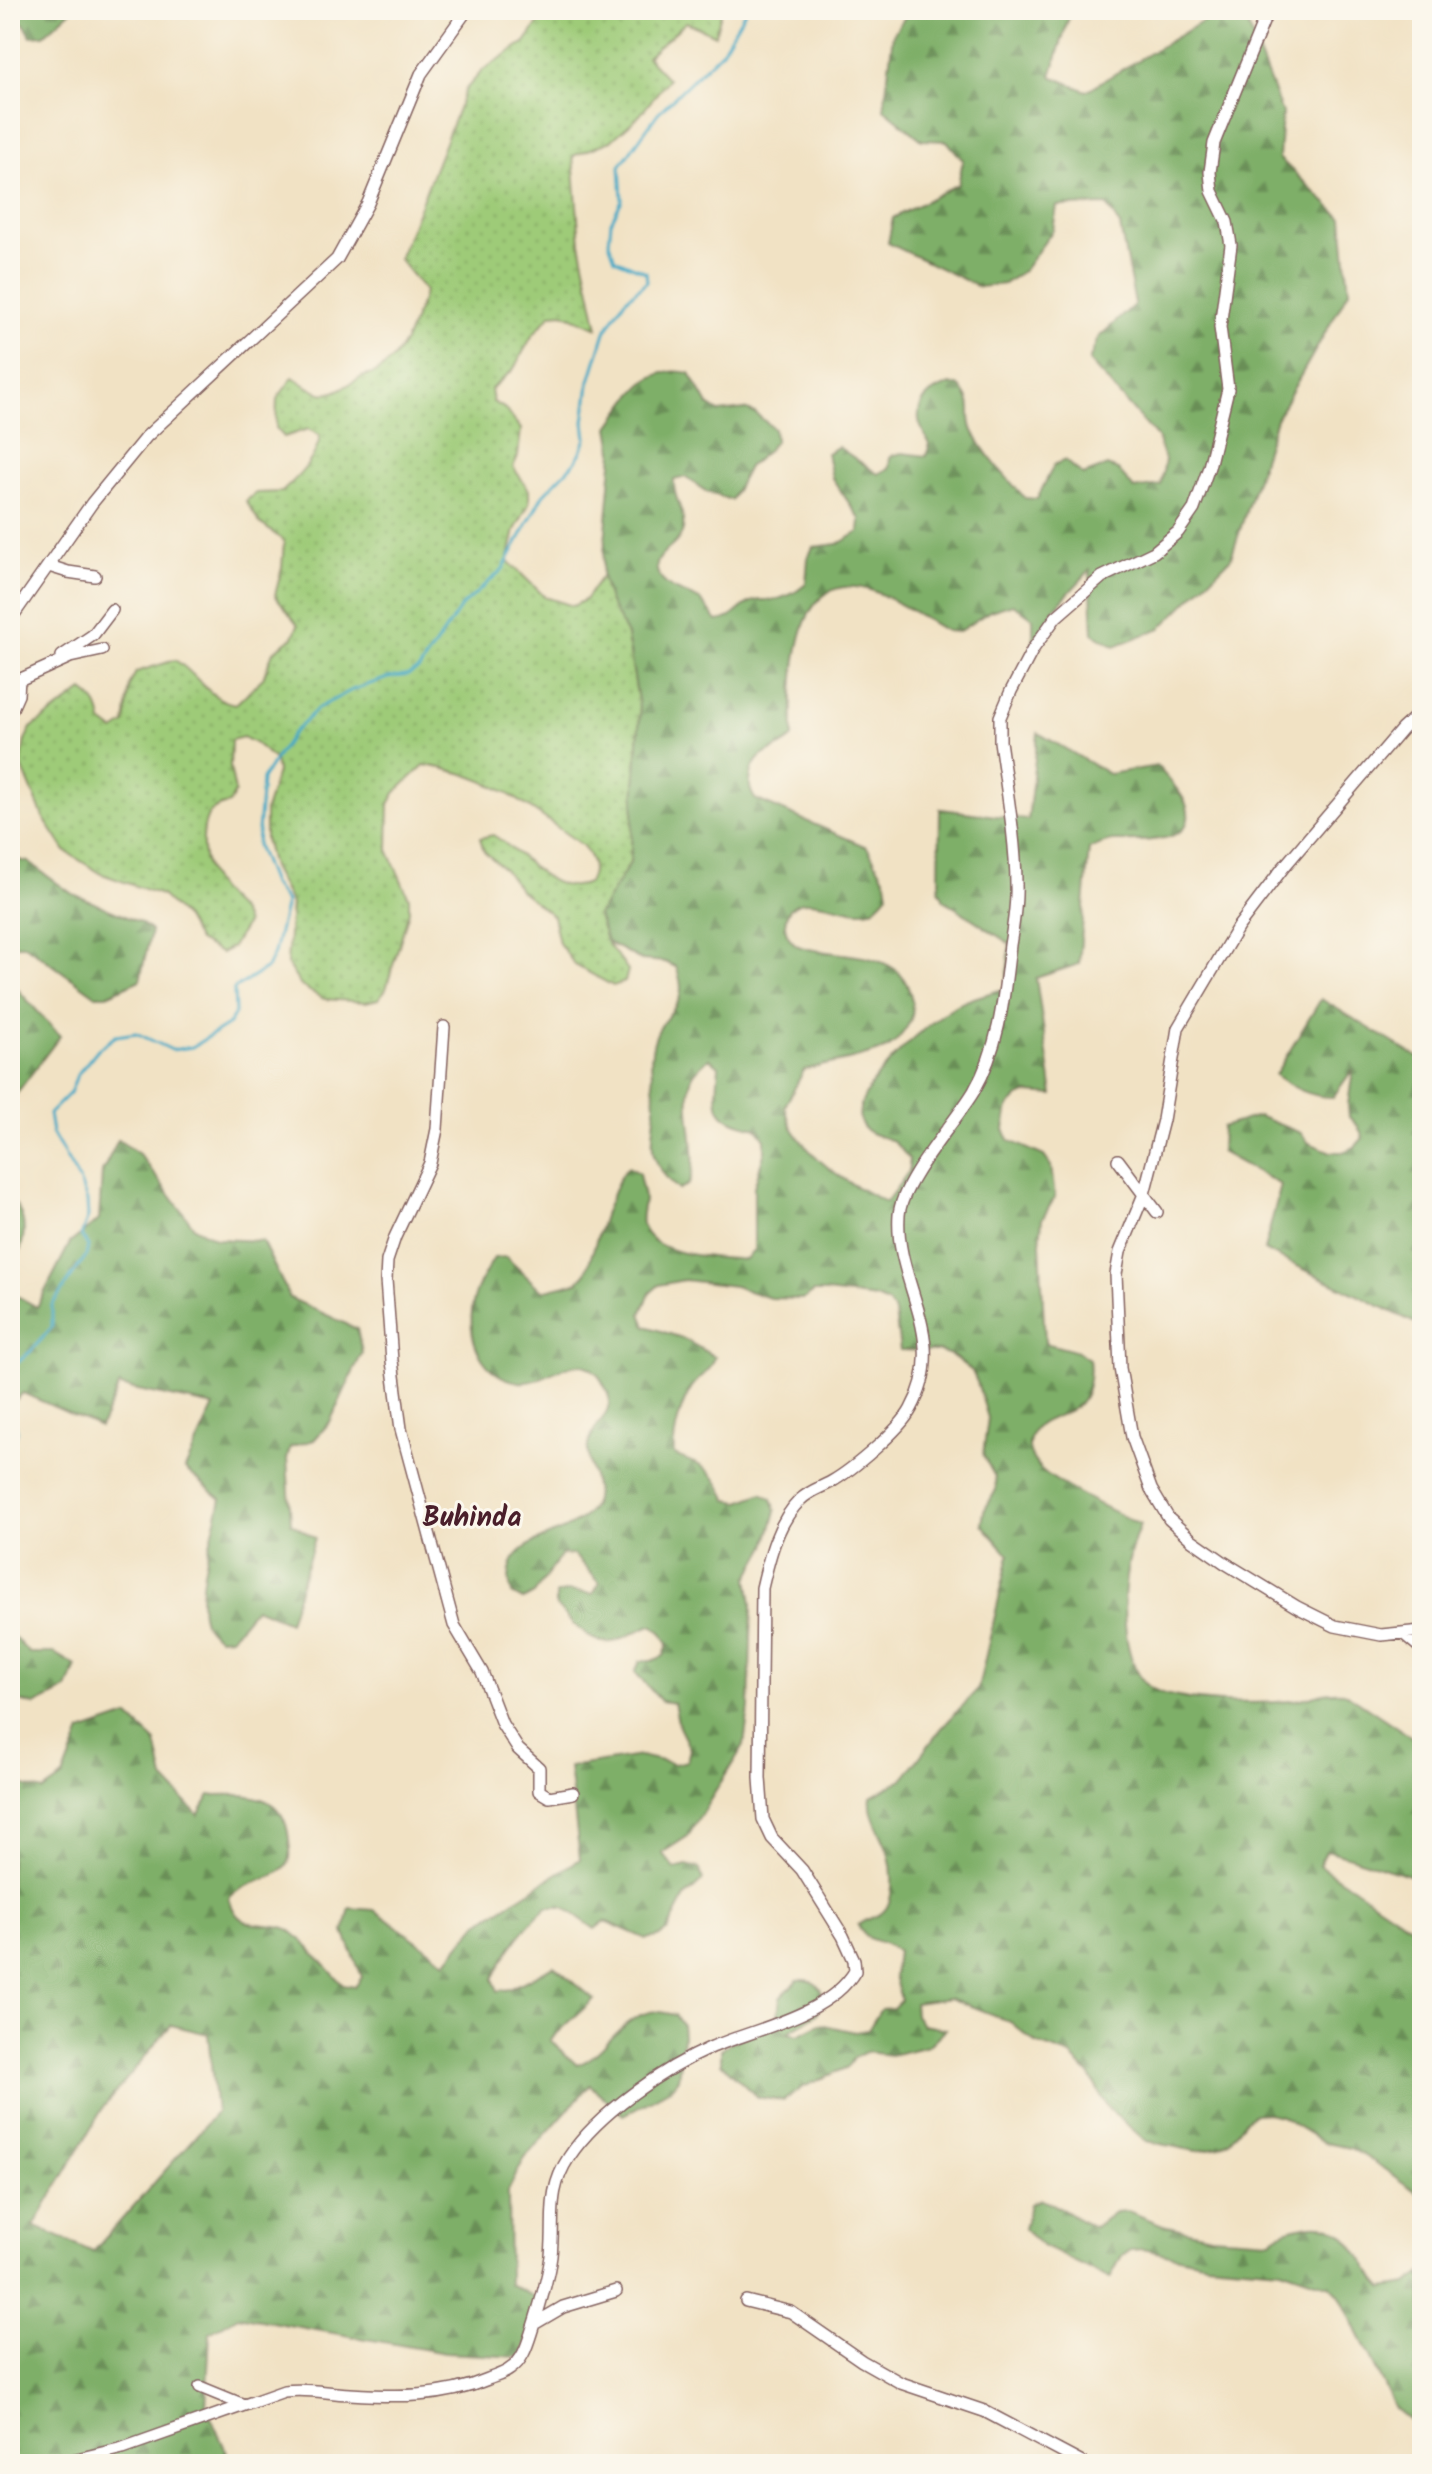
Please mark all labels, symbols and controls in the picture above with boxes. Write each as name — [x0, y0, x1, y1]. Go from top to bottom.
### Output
district label: Buhinda — [422, 1496, 522, 1541]

